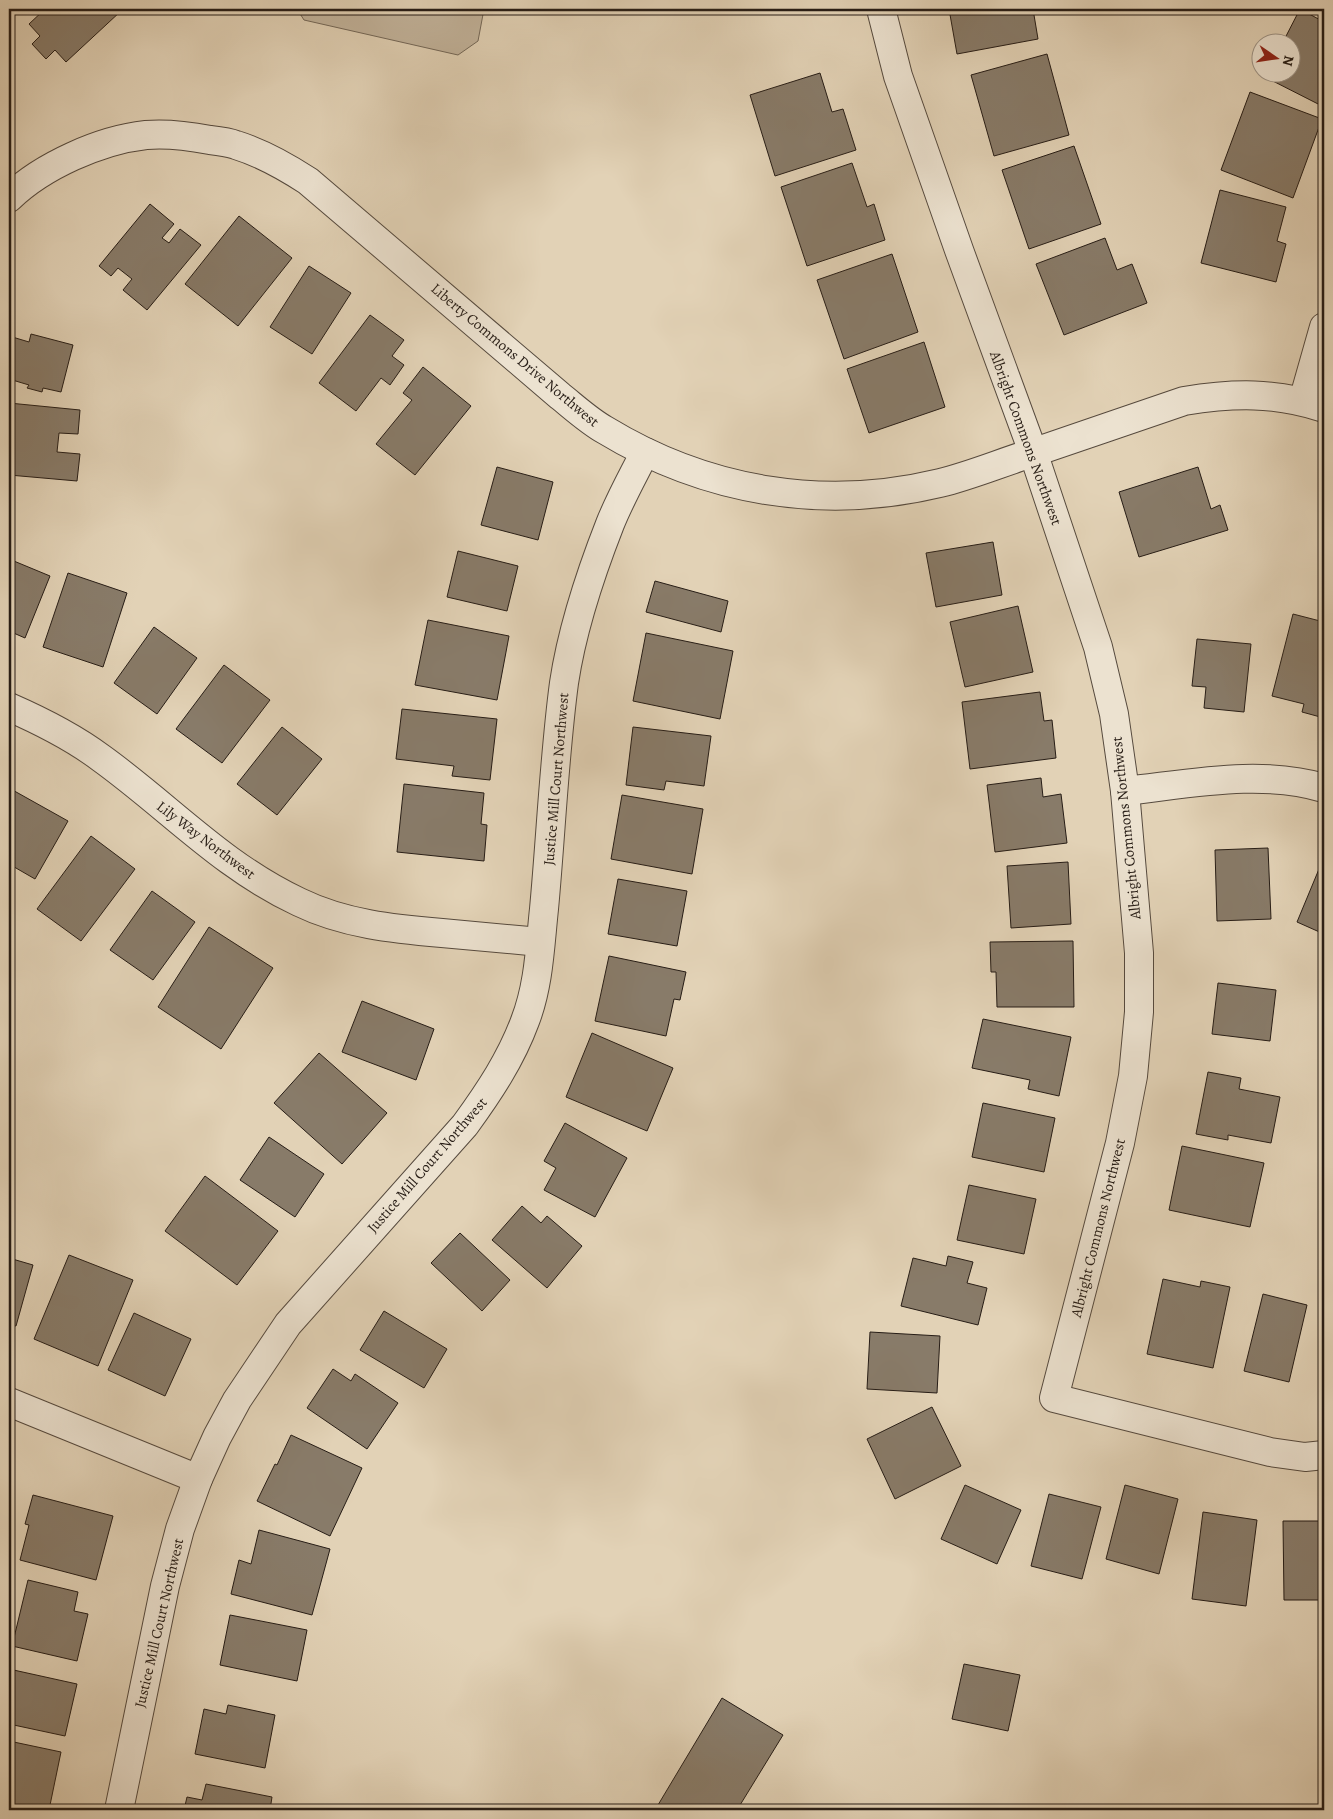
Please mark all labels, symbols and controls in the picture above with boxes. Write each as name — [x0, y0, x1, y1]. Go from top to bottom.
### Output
north arrow — [1250, 32, 1300, 82]
text: N — [1278, 54, 1299, 68]
street label: Liberty Commons Drive Northwest — [427, 279, 603, 431]
street label: Albright Commons Northwest — [985, 347, 1067, 528]
street label: Justice Mill Court Northwest — [538, 692, 574, 866]
street label: Albright Commons Northwest — [1106, 736, 1146, 921]
street label: Lily Way Northwest — [153, 796, 259, 884]
street label: Justice Mill Court Northwest — [363, 1093, 491, 1237]
street label: Albright Commons Northwest — [1066, 1136, 1130, 1321]
street label: Justice Mill Court Northwest — [130, 1536, 188, 1710]

